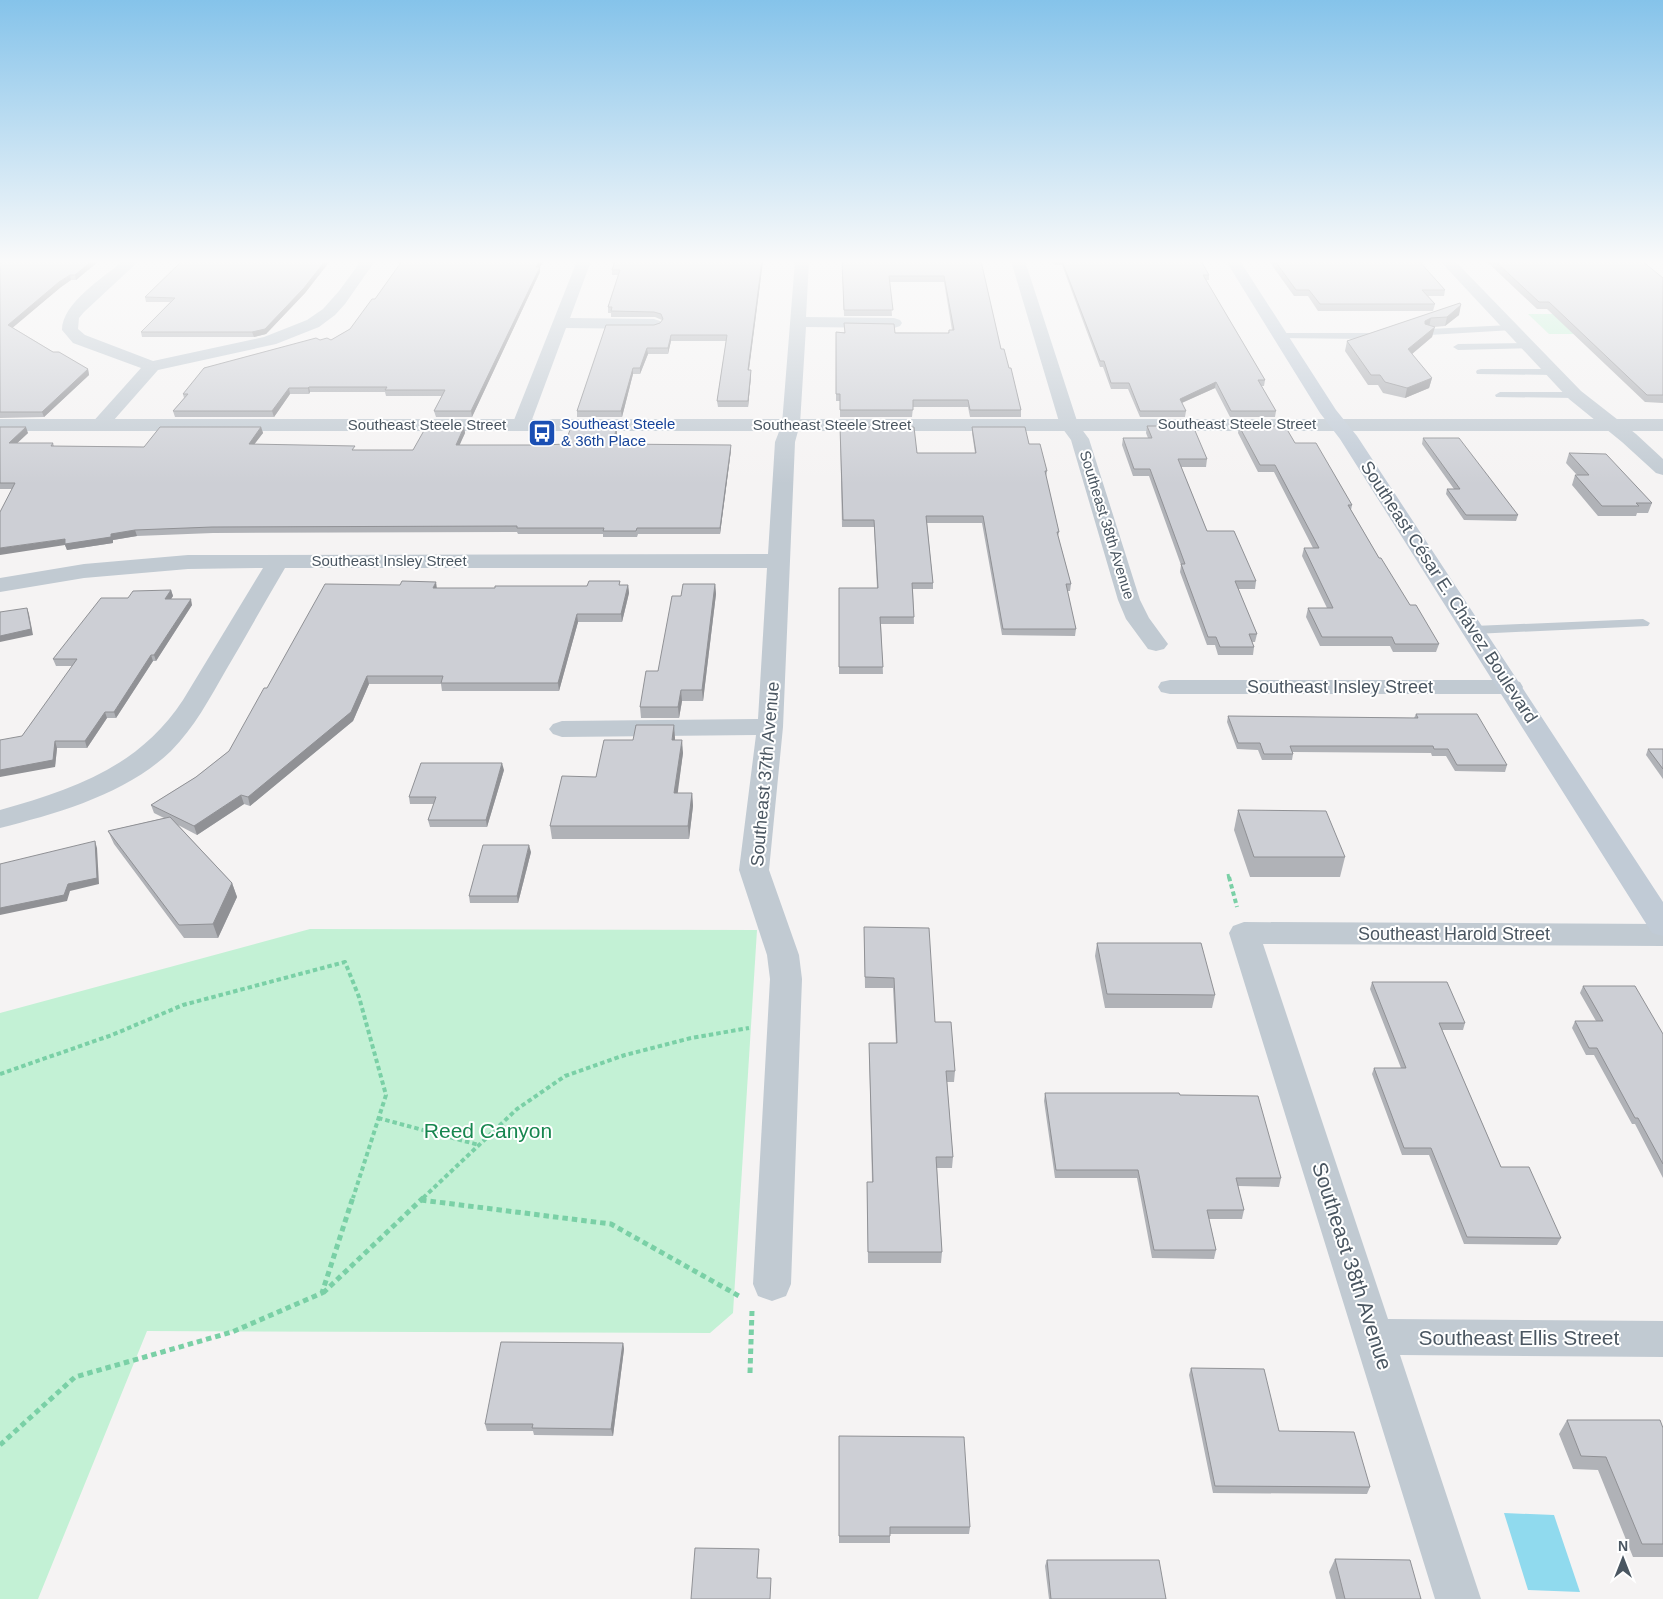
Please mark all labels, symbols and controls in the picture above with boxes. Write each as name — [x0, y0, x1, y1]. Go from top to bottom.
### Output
place label: Southeast Steele & 36th Place — [561, 415, 675, 449]
street label: Southeast Steele Street — [1158, 415, 1317, 432]
street label: Southeast Steele Street — [348, 416, 507, 433]
street label: Southeast Steele Street — [753, 416, 912, 433]
bus stop icon: Southeast Steele & 36th Place — [527, 418, 557, 448]
street label: Southeast 38th Avenue — [1077, 448, 1138, 601]
street label: Southeast César E. Chávez Boulevard — [1357, 457, 1541, 727]
street label: Southeast Insley Street — [311, 552, 467, 569]
street label: Southeast Insley Street — [1247, 677, 1433, 697]
street label: Southeast 37th Avenue — [747, 681, 783, 867]
street label: Southeast Harold Street — [1358, 924, 1550, 944]
park label: Reed Canyon — [424, 1119, 552, 1142]
street label: Southeast 38th Avenue — [1308, 1159, 1397, 1372]
street label: Southeast Ellis Street — [1419, 1326, 1620, 1349]
north arrow — [1598, 1534, 1648, 1584]
text: N — [1618, 1538, 1628, 1554]

